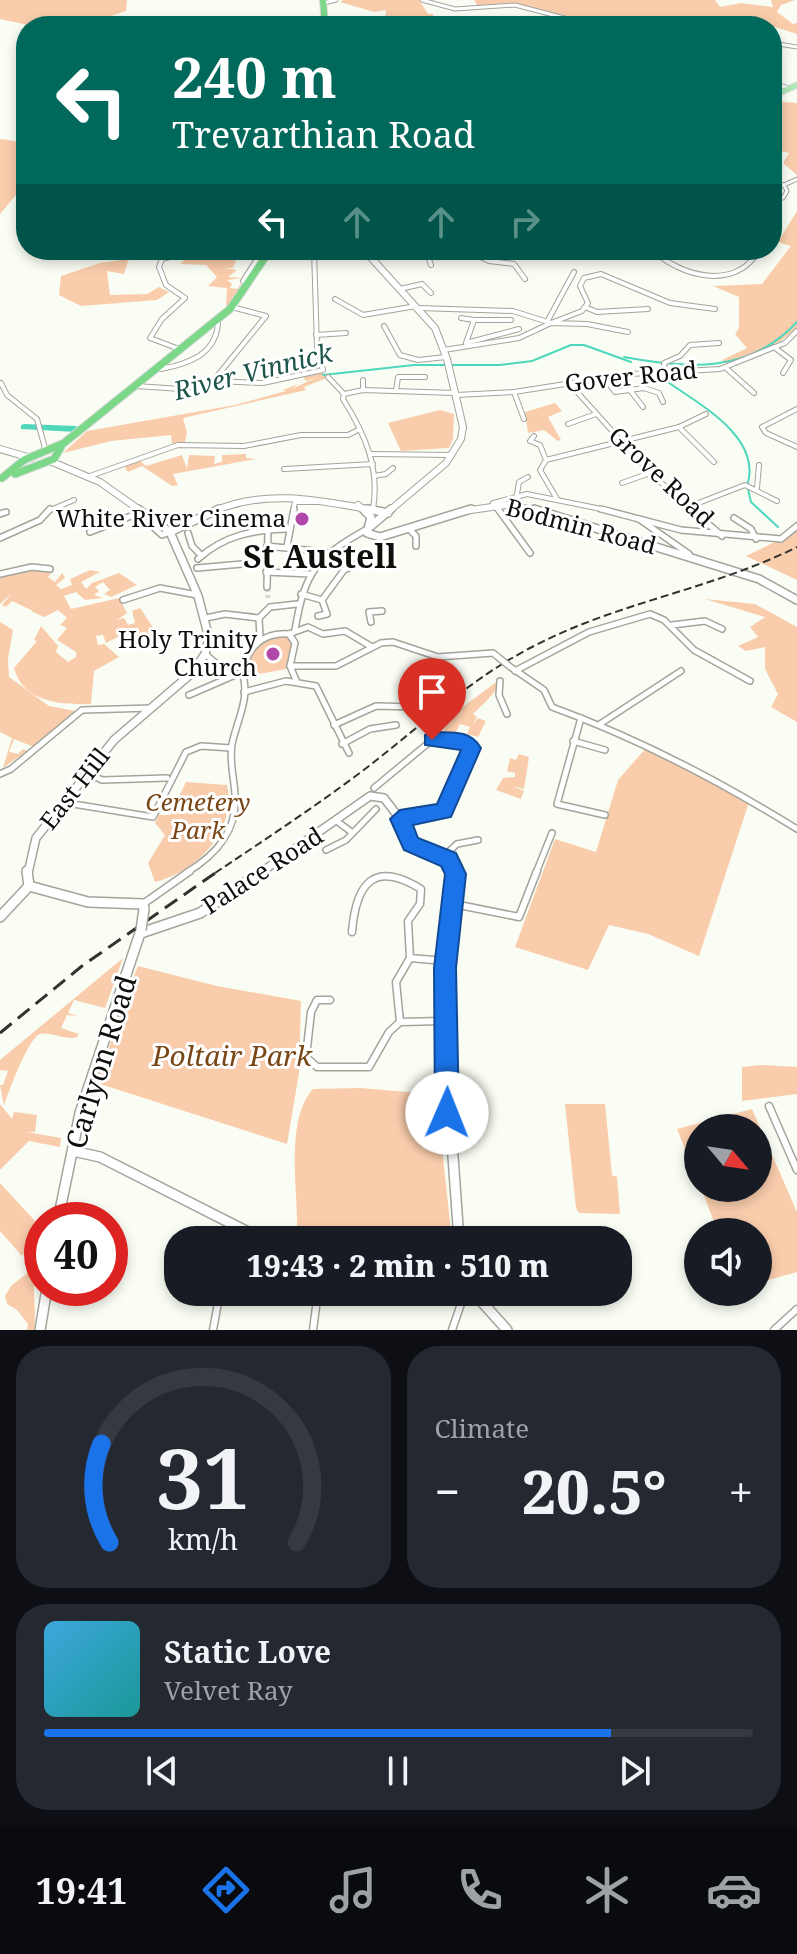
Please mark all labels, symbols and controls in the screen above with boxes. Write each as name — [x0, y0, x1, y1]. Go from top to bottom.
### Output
text: 240 m — [172, 38, 337, 114]
icon: left — [40, 48, 144, 152]
text: Trevarthian Road — [172, 110, 475, 159]
icon: left — [251, 200, 295, 244]
icon: ahead — [335, 200, 379, 244]
icon: ahead — [419, 200, 463, 244]
icon: right — [503, 200, 547, 244]
water label: River Vinnick — [168, 334, 337, 408]
street label: Gover Road — [563, 352, 699, 399]
street label: Grove Road — [602, 418, 722, 534]
street label: Bodmin Road — [503, 490, 660, 562]
place label: White River Cinema — [56, 501, 286, 534]
marker: White River Cinema — [293, 510, 311, 528]
district label: St Austell — [243, 534, 397, 577]
place label: Holy Trinity Church — [118, 622, 257, 683]
marker: Holy Trinity Church — [264, 645, 282, 663]
pin — [398, 658, 466, 740]
icon: arrive — [410, 670, 454, 714]
street label: East Hill — [31, 740, 117, 836]
park label: Cemetery Park — [146, 785, 250, 846]
street label: Palace Road — [195, 818, 329, 921]
street label: Carlyon Road — [56, 970, 144, 1153]
park label: Poltair Park — [151, 1036, 313, 1074]
position arrow — [405, 1071, 489, 1155]
north arrow — [684, 1114, 772, 1202]
map controls — [684, 1114, 772, 1306]
speed limit sign: 40 — [24, 1202, 128, 1306]
button: sound — [684, 1218, 772, 1306]
text: 19:43 · 2 min · 510 m — [247, 1245, 549, 1286]
text: Climate — [435, 1410, 529, 1446]
text: 31 — [156, 1420, 250, 1533]
text: 20.5° — [522, 1450, 667, 1532]
text: − — [435, 1461, 460, 1521]
text: + — [728, 1461, 753, 1521]
text: km/h — [168, 1519, 238, 1558]
text: Static Love — [164, 1631, 331, 1672]
text: Velvet Ray — [164, 1672, 293, 1708]
icon: previous — [140, 1749, 184, 1793]
icon: pause — [376, 1749, 420, 1793]
icon: next — [613, 1749, 657, 1793]
icon: directions — [198, 1862, 254, 1918]
icon: music — [325, 1862, 381, 1918]
icon: phone — [452, 1862, 508, 1918]
icon: climate — [579, 1862, 635, 1918]
icon: car — [706, 1862, 762, 1918]
text: 19:41 — [35, 1866, 128, 1915]

